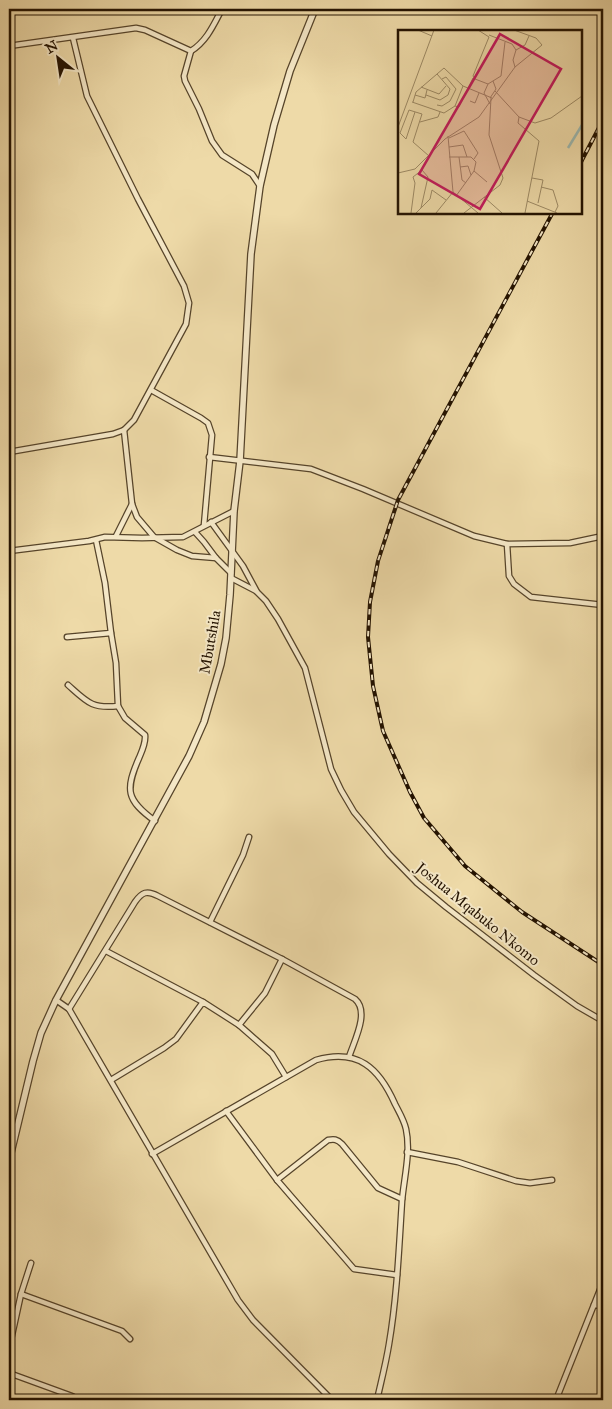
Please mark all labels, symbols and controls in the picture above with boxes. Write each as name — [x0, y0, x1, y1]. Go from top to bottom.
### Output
inset map — [398, 30, 582, 214]
north arrow — [32, 32, 82, 82]
text: N — [42, 37, 61, 58]
street label: Mbutshila — [196, 608, 225, 675]
street label: Joshua Mqabuko Nkomo — [410, 857, 544, 970]

